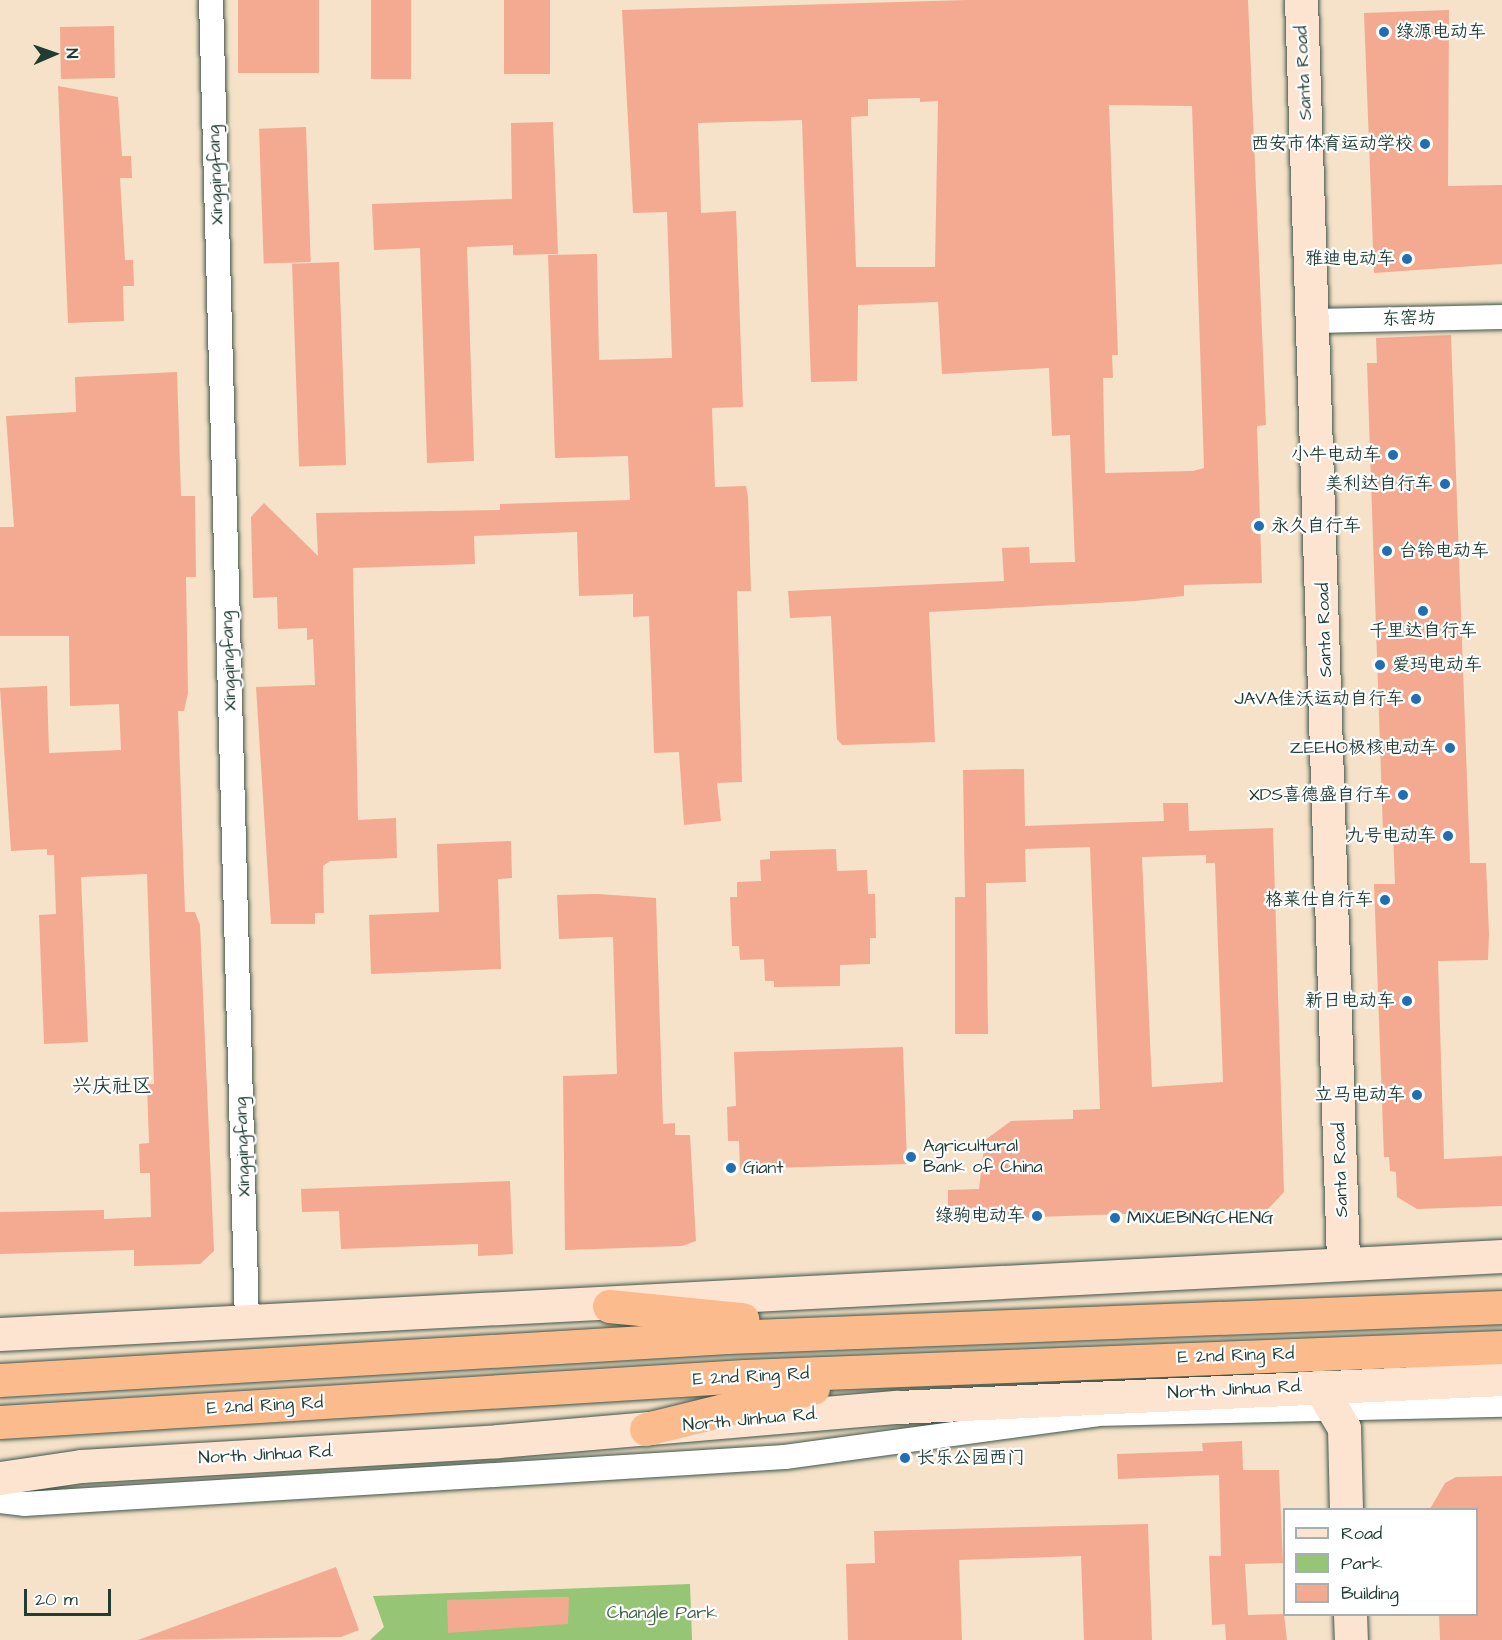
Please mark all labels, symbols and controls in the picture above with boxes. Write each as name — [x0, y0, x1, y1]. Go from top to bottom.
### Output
place label: 绿源电动车 — [1396, 21, 1486, 43]
north arrow — [24, 24, 84, 84]
street label: Santa Road — [1291, 25, 1317, 121]
marker: 绿源电动车 — [1377, 25, 1391, 39]
text: N — [61, 48, 83, 59]
street label: Xingqingfang — [203, 125, 229, 225]
place label: 西安市体育运动学校 — [1251, 133, 1413, 155]
marker: 西安市体育运动学校 — [1418, 137, 1432, 151]
place label: 雅迪电动车 — [1305, 248, 1395, 270]
marker: 雅迪电动车 — [1400, 252, 1414, 266]
street label: 东窑坊 — [1382, 308, 1436, 330]
place label: 小牛电动车 — [1291, 444, 1381, 466]
marker: 小牛电动车 — [1386, 448, 1400, 462]
place label: 美利达自行车 — [1325, 473, 1433, 495]
marker: 美利达自行车 — [1438, 477, 1452, 491]
place label: 永久自行车 — [1271, 515, 1361, 537]
marker: 永久自行车 — [1252, 519, 1266, 533]
place label: 台铃电动车 — [1399, 540, 1489, 562]
marker: 台铃电动车 — [1380, 544, 1394, 558]
street label: Santa Road — [1313, 582, 1337, 678]
marker: 千里达自行车 — [1416, 604, 1430, 618]
street label: Xingqingfang — [216, 611, 242, 711]
place label: 千里达自行车 — [1369, 620, 1477, 642]
place label: 爱玛电动车 — [1392, 654, 1482, 676]
marker: 爱玛电动车 — [1373, 658, 1387, 672]
place label: JAVA佳沃运动自行车 — [1234, 688, 1404, 710]
marker: JAVA佳沃运动自行车 — [1409, 692, 1423, 706]
place label: ZEEHO极核电动车 — [1290, 737, 1438, 759]
marker: ZEEHO极核电动车 — [1443, 741, 1457, 755]
place label: XDS喜德盛自行车 — [1249, 784, 1391, 806]
marker: XDS喜德盛自行车 — [1396, 788, 1410, 802]
place label: 九号电动车 — [1346, 825, 1436, 847]
marker: 九号电动车 — [1441, 829, 1455, 843]
place label: 格莱仕自行车 — [1265, 889, 1373, 911]
marker: 格莱仕自行车 — [1378, 893, 1392, 907]
place label: 新日电动车 — [1305, 990, 1395, 1012]
marker: 新日电动车 — [1400, 994, 1414, 1008]
district label: 兴庆社区 — [72, 1074, 152, 1098]
place label: 立马电动车 — [1315, 1084, 1405, 1106]
marker: 立马电动车 — [1410, 1088, 1424, 1102]
street label: Xingqingfang — [230, 1097, 256, 1197]
street label: Santa Road — [1329, 1122, 1353, 1218]
place label: Agricultural Bank of China — [923, 1136, 1043, 1178]
marker: Agricultural Bank of China — [904, 1150, 918, 1164]
place label: Giant — [743, 1157, 784, 1179]
marker: Giant — [724, 1161, 738, 1175]
place label: 绿驹电动车 — [935, 1205, 1025, 1227]
place label: MIXUEBINGCHENG — [1127, 1207, 1273, 1229]
marker: 绿驹电动车 — [1030, 1209, 1044, 1223]
marker: MIXUEBINGCHENG — [1108, 1211, 1122, 1225]
street label: E 2nd Ring Rd — [1177, 1343, 1295, 1369]
street label: E 2nd Ring Rd — [692, 1363, 810, 1391]
street label: North Jinhua Rd. — [1167, 1376, 1303, 1404]
street label: E 2nd Ring Rd — [206, 1392, 324, 1420]
street label: North Jinhua Rd. — [682, 1403, 818, 1437]
street label: North Jinhua Rd. — [198, 1441, 334, 1469]
place label: 长乐公园西门 — [917, 1447, 1025, 1469]
marker: 长乐公园西门 — [898, 1451, 912, 1465]
legend — [1283, 1508, 1478, 1616]
text: Road — [1341, 1521, 1382, 1546]
text: Park — [1341, 1551, 1383, 1576]
scale bar — [27, 1577, 114, 1615]
text: Building — [1341, 1581, 1399, 1606]
text: 20 m — [35, 1587, 78, 1612]
park label: Changle Park — [607, 1602, 717, 1624]

